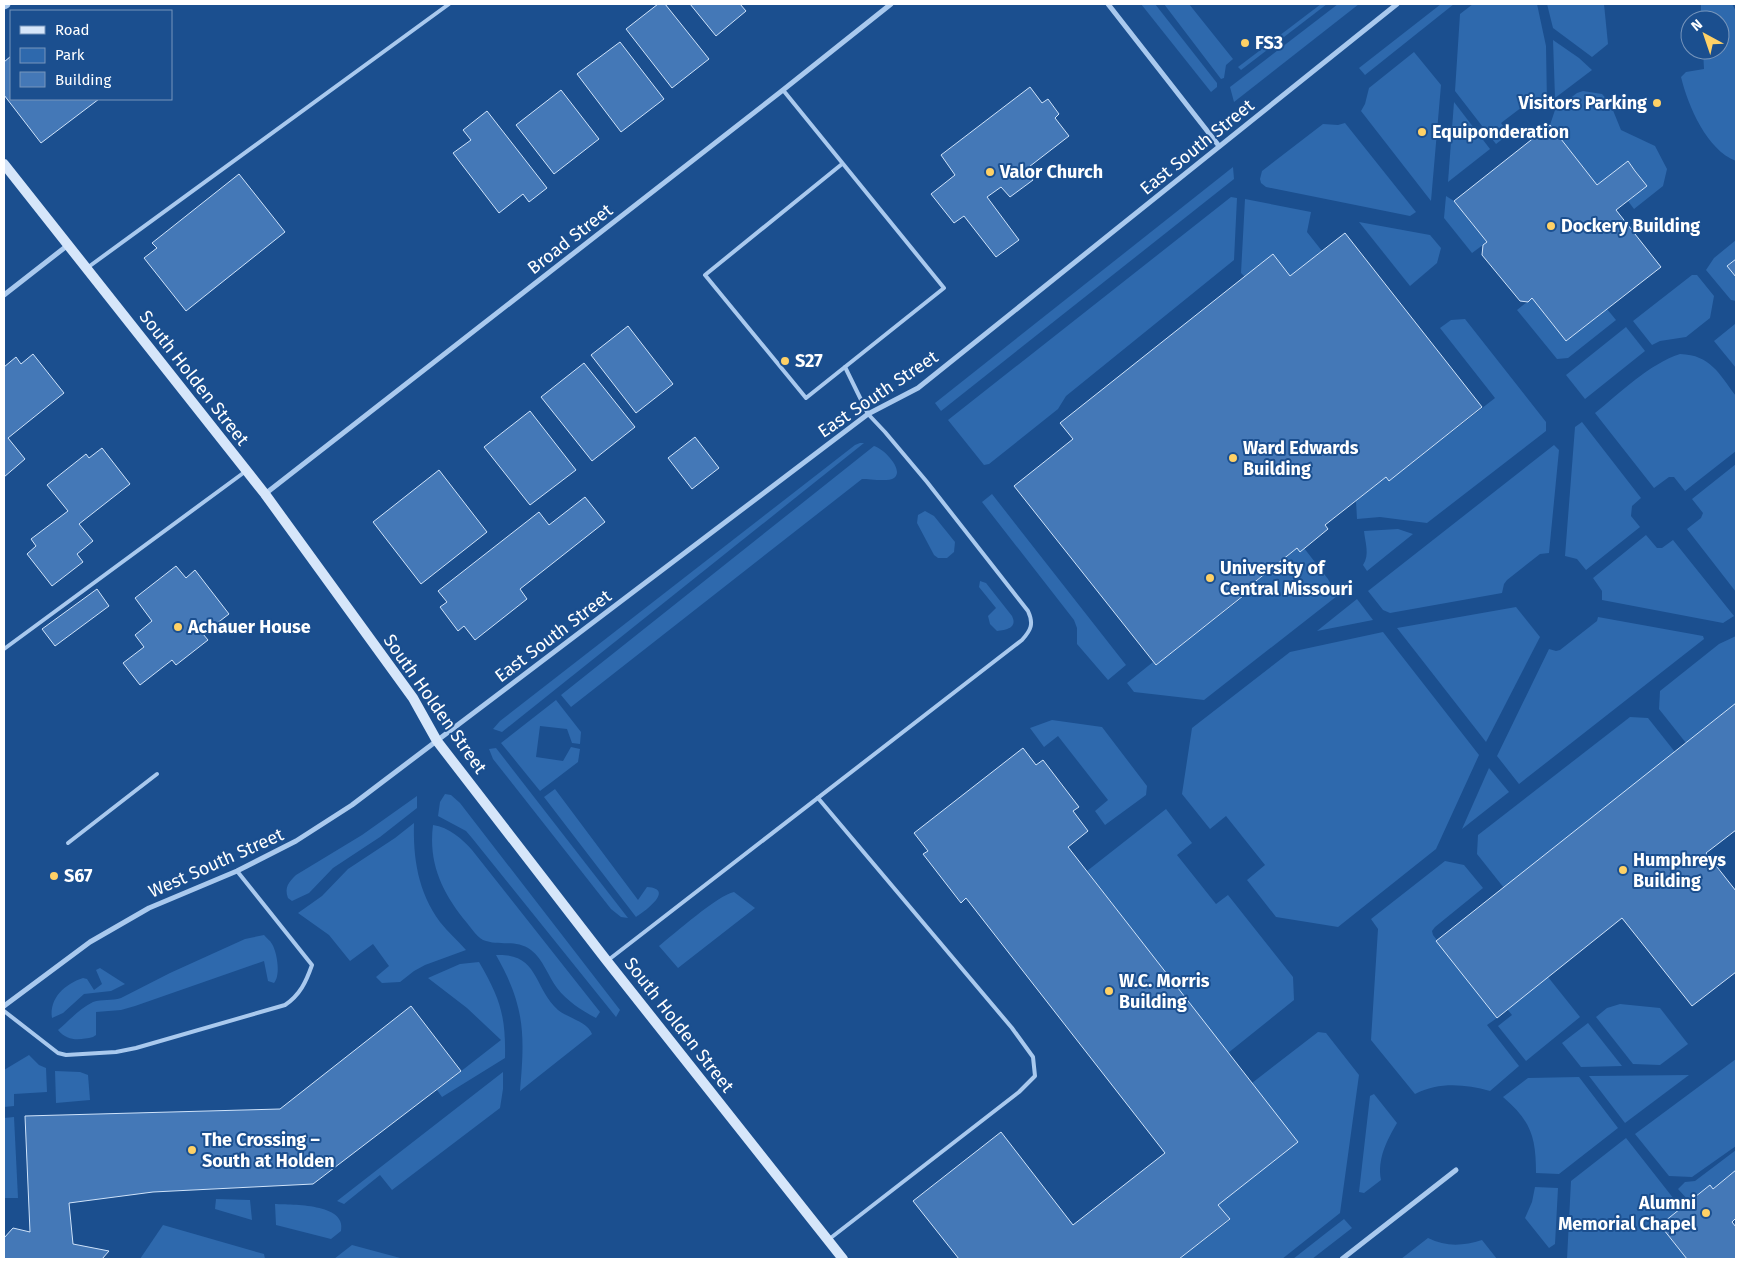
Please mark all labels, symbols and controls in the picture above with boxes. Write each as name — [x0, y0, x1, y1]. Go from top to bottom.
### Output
legend — [10, 10, 172, 100]
north arrow — [1680, 10, 1730, 60]
text: N — [1688, 16, 1706, 35]
text: Road — [55, 21, 90, 39]
place label: FS3 — [1255, 32, 1283, 54]
marker: FS3 — [1239, 37, 1251, 49]
text: Park — [55, 46, 85, 64]
text: Building — [55, 71, 111, 89]
place label: Visitors Parking — [1518, 92, 1647, 114]
street label: East South Street — [1136, 94, 1259, 200]
marker: Visitors Parking — [1651, 97, 1663, 109]
place label: Equiponderation — [1432, 121, 1569, 143]
marker: Equiponderation — [1416, 126, 1428, 138]
place label: Valor Church — [999, 161, 1103, 183]
marker: Valor Church — [984, 166, 996, 178]
street label: Broad Street — [523, 199, 617, 279]
place label: Dockery Building — [1561, 215, 1700, 237]
marker: Dockery Building — [1545, 220, 1557, 232]
street label: South Holden Street — [134, 306, 254, 450]
street label: East South Street — [814, 345, 943, 442]
place label: S27 — [795, 350, 823, 372]
marker: S27 — [779, 355, 791, 367]
place label: Ward Edwards Building — [1243, 437, 1359, 480]
marker: Ward Edwards Building — [1227, 452, 1239, 464]
place label: University of Central Missouri — [1220, 557, 1353, 600]
marker: University of Central Missouri — [1204, 572, 1216, 584]
street label: East South Street — [490, 585, 616, 687]
place label: Achauer House — [187, 616, 311, 638]
marker: Achauer House — [172, 621, 184, 633]
street label: South Holden Street — [379, 630, 492, 778]
street label: West South Street — [145, 823, 287, 903]
place label: Humphreys Building — [1633, 849, 1726, 892]
marker: Humphreys Building — [1617, 864, 1629, 876]
place label: S67 — [64, 865, 93, 887]
marker: S67 — [48, 870, 60, 882]
street label: South Holden Street — [619, 953, 739, 1097]
place label: W.C. Morris Building — [1119, 970, 1210, 1013]
marker: W.C. Morris Building — [1103, 985, 1115, 997]
place label: The Crossing – South at Holden — [202, 1129, 335, 1172]
marker: The Crossing – South at Holden — [186, 1144, 198, 1156]
place label: Alumni Memorial Chapel — [1558, 1192, 1697, 1235]
marker: Alumni Memorial Chapel — [1700, 1207, 1712, 1219]

